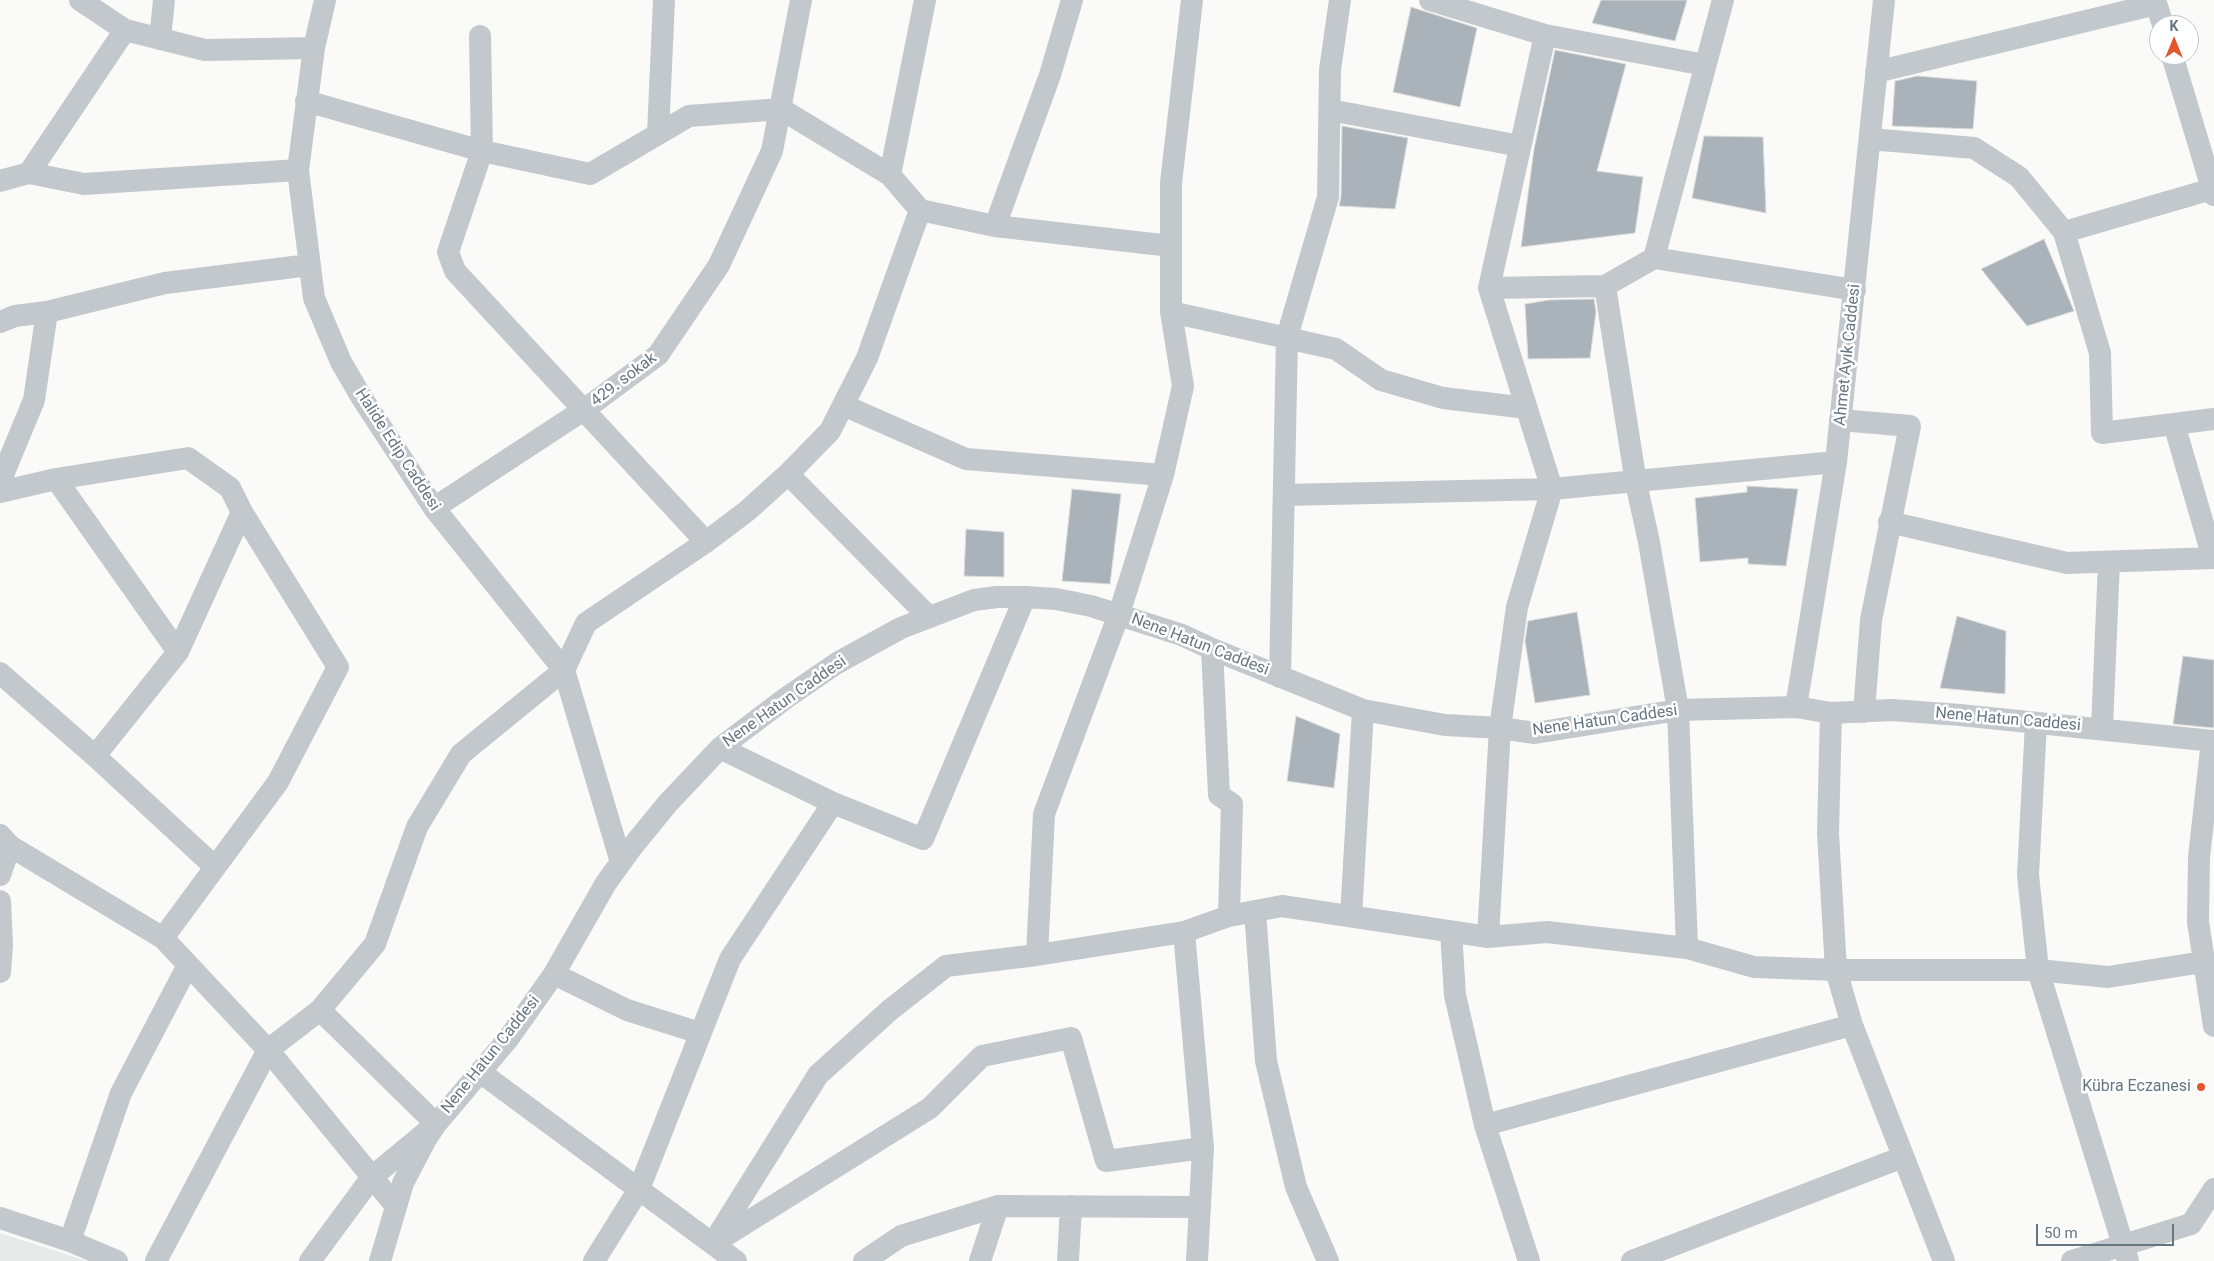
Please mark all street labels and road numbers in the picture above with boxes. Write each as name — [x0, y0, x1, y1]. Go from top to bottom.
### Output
street label: Ahmet Ayık Caddesi — [1831, 283, 1865, 427]
street label: 429. sokak — [587, 349, 661, 411]
street label: Halide Edip Caddesi — [350, 385, 444, 515]
street label: Nene Hatun Caddesi — [1128, 610, 1272, 680]
street label: Nene Hatun Caddesi — [720, 652, 850, 752]
street label: Nene Hatun Caddesi — [1531, 701, 1679, 741]
street label: Nene Hatun Caddesi — [1934, 704, 2082, 736]
street label: Nene Hatun Caddesi — [438, 992, 544, 1118]

